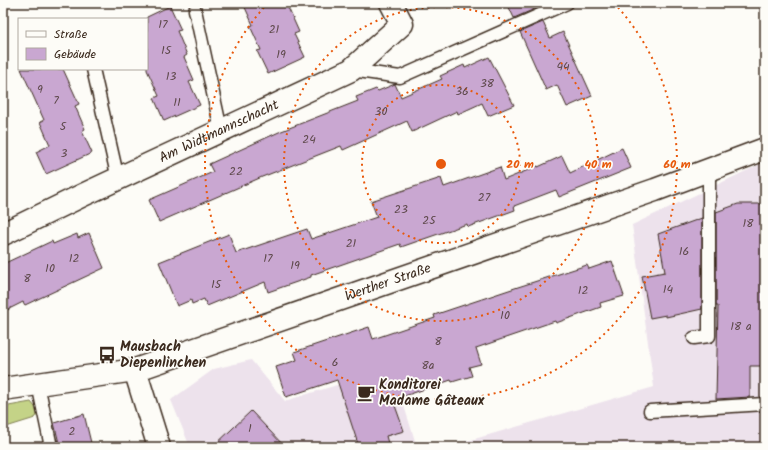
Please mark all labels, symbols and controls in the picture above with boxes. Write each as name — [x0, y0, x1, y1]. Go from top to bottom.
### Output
house number: 17 — [158, 15, 168, 34]
legend — [18, 18, 148, 70]
house number: 21 — [269, 20, 280, 39]
text: Straße — [54, 25, 88, 44]
house number: 15 — [161, 41, 173, 60]
text: Gebäude — [54, 45, 96, 64]
house number: 19 — [276, 45, 286, 64]
house number: 44 — [556, 57, 570, 76]
house number: 13 — [166, 67, 176, 86]
house number: 38 — [480, 74, 495, 93]
house number: 9 — [37, 80, 43, 99]
house number: 36 — [455, 82, 469, 101]
house number: 7 — [53, 91, 59, 110]
house number: 11 — [173, 93, 181, 112]
street label: Am Widtmannschacht — [155, 94, 283, 169]
house number: 30 — [375, 102, 387, 121]
house number: 5 — [60, 117, 68, 136]
house number: 24 — [302, 130, 316, 149]
house number: 3 — [61, 144, 68, 163]
text: 20 m — [506, 155, 534, 174]
text: 40 m — [584, 155, 612, 174]
text: 60 m — [663, 155, 691, 174]
centre of rings — [434, 157, 448, 171]
house number: 22 — [229, 162, 243, 181]
house number: 27 — [478, 188, 491, 207]
house number: 23 — [394, 200, 408, 219]
house number: 25 — [422, 211, 437, 230]
house number: 18 — [743, 214, 754, 233]
house number: 21 — [346, 234, 357, 253]
house number: 16 — [679, 242, 689, 261]
house number: 12 — [69, 249, 79, 268]
house number: 17 — [263, 249, 273, 268]
house number: 19 — [290, 256, 300, 275]
street label: Werther Straße — [342, 257, 435, 308]
house number: 10 — [45, 259, 55, 278]
house number: 8 — [23, 269, 31, 288]
house number: 15 — [211, 275, 223, 294]
house number: 14 — [663, 280, 674, 299]
house number: 12 — [578, 281, 588, 300]
house number: 10 — [500, 306, 510, 325]
house number: 18 a — [730, 317, 752, 336]
house number: 8 — [434, 332, 442, 351]
place label: Mausbach Diepenlinchen — [120, 336, 207, 374]
bus stop icon: Mausbach Diepenlinchen — [97, 345, 117, 365]
house number: 6 — [332, 353, 338, 372]
house number: 8a — [422, 356, 435, 375]
place label: Konditorei Madame Gâteaux — [379, 374, 485, 412]
cafe icon: Konditorei Madame Gâteaux — [356, 383, 376, 403]
house number: 1 — [248, 419, 252, 438]
house number: 2 — [69, 422, 76, 441]

